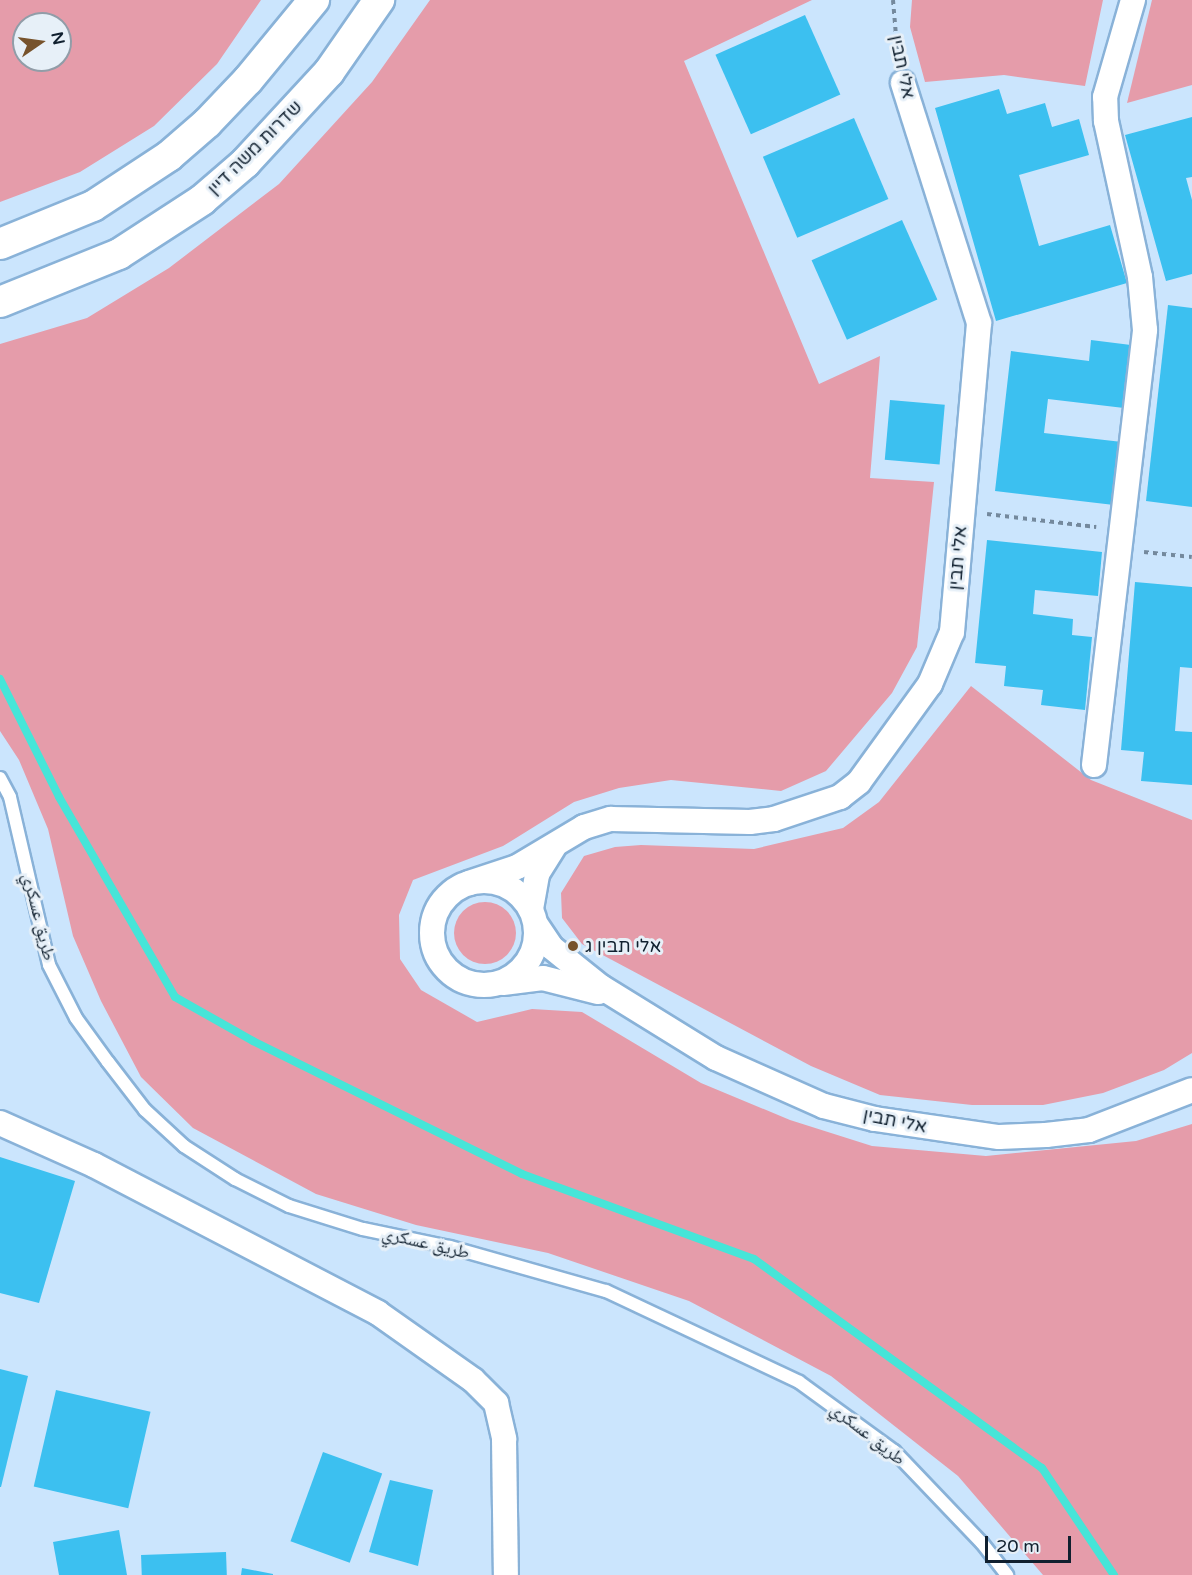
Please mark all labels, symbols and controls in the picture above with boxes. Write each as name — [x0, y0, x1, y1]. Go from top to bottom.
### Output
north arrow — [12, 12, 72, 72]
text: N — [46, 30, 69, 47]
street label: אלי תבין — [885, 33, 919, 101]
street label: שדרות משה דיין — [203, 96, 307, 200]
street label: אלי תבין — [944, 525, 972, 591]
street label: طريق عسكري — [18, 871, 60, 963]
place label: אלי תבין ג — [585, 935, 661, 957]
marker: אלי תבין ג — [566, 939, 580, 953]
street label: אלי תבין — [861, 1104, 929, 1138]
street label: طريق عسكري — [380, 1222, 472, 1264]
street label: طريق عسكري — [826, 1398, 910, 1470]
scale bar — [988, 1524, 1074, 1562]
text: 20 m — [996, 1535, 1040, 1557]

